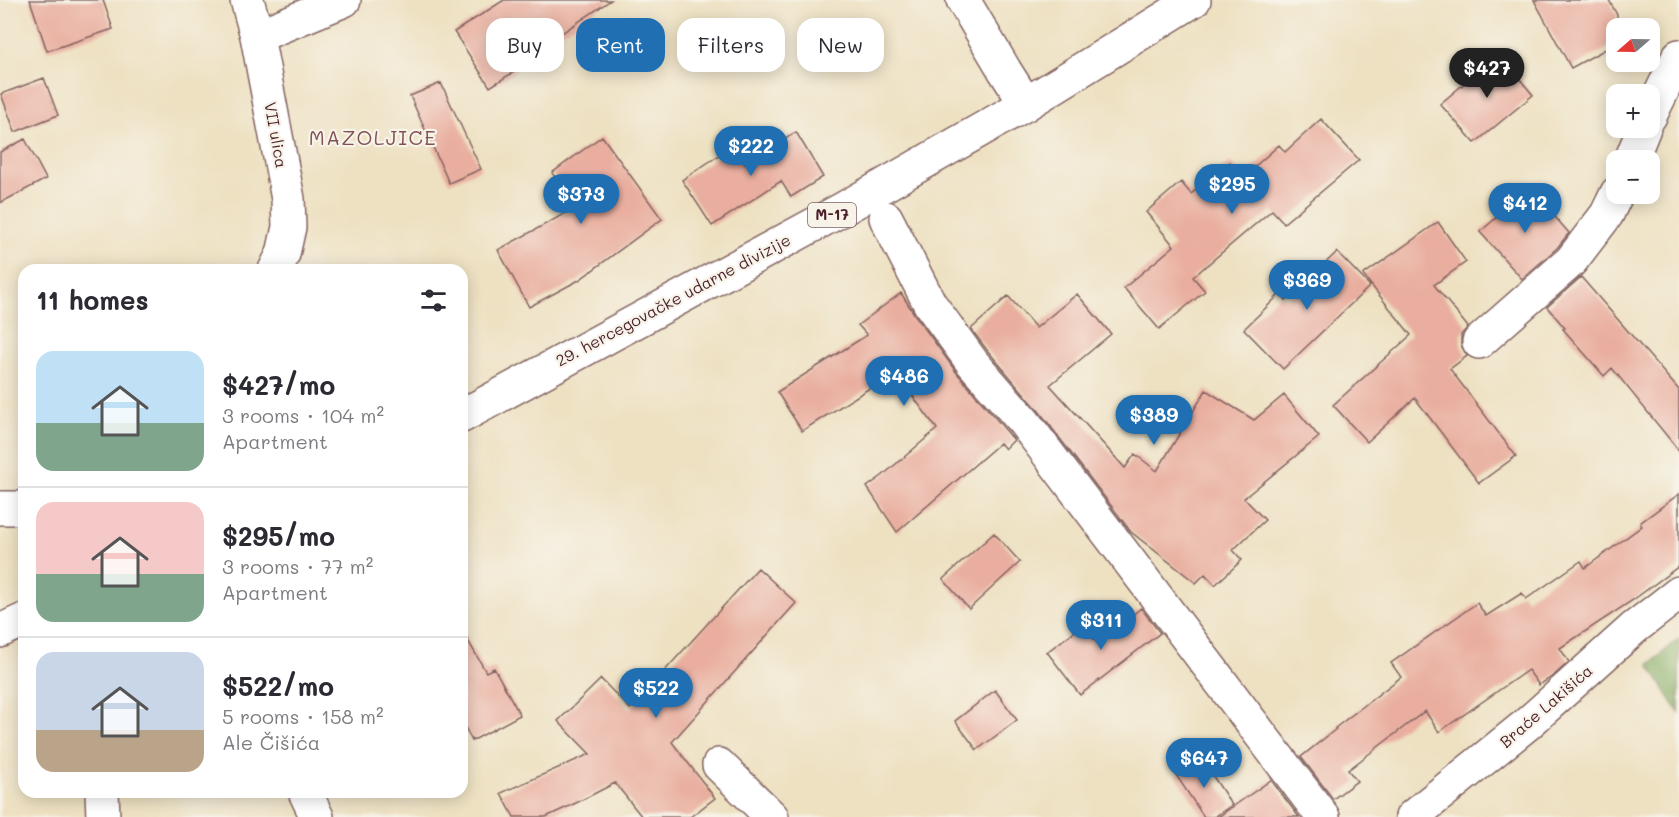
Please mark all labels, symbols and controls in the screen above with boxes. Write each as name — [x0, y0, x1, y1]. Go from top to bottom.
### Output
chip: Buy — [486, 18, 564, 72]
chip: Rent — [576, 18, 665, 72]
chip: Filters — [677, 18, 785, 72]
chip: New — [797, 18, 884, 72]
north arrow — [1606, 18, 1660, 72]
map controls — [1606, 18, 1660, 204]
pin: $427 — [1451, 48, 1523, 99]
text: $427 — [1463, 54, 1511, 80]
button: + — [1606, 84, 1660, 138]
street label: VII ulica — [260, 100, 293, 169]
district label: MAZOLJICE — [309, 124, 437, 150]
pin: $222 — [715, 126, 787, 177]
text: $222 — [728, 132, 774, 158]
button: − — [1606, 150, 1660, 204]
pin: $295 — [1196, 164, 1268, 215]
text: $295 — [1208, 170, 1256, 196]
pin: $373 — [545, 174, 617, 225]
text: $373 — [557, 180, 605, 206]
pin: $412 — [1489, 183, 1561, 234]
text: $412 — [1502, 189, 1548, 215]
road number: M-17 — [808, 203, 856, 227]
street label: 29. hercegovačke udarne divizije — [552, 229, 794, 371]
pin: $369 — [1271, 260, 1343, 311]
text: $369 — [1283, 266, 1331, 292]
text: 11 homes — [36, 283, 149, 317]
icon: filters — [417, 284, 450, 317]
pin: $486 — [868, 356, 940, 407]
text: $486 — [879, 362, 929, 388]
text: $427/mo — [222, 368, 335, 402]
icon: home — [84, 375, 156, 447]
pin: $389 — [1118, 395, 1190, 446]
text: $389 — [1130, 401, 1178, 427]
text: 3 rooms · 104 m² — [222, 402, 384, 428]
text: Apartment — [222, 428, 328, 454]
text: $295/mo — [222, 519, 335, 553]
icon: home — [84, 526, 156, 598]
text: 3 rooms · 77 m² — [222, 553, 373, 579]
text: Apartment — [222, 579, 328, 605]
pin: $311 — [1065, 600, 1137, 651]
text: $311 — [1080, 606, 1122, 632]
street label: Braće Lakišića — [1495, 660, 1596, 752]
pin: $522 — [620, 668, 692, 719]
text: $522/mo — [222, 669, 334, 703]
text: $522 — [633, 674, 679, 700]
icon: home — [84, 676, 156, 748]
text: 5 rooms · 158 m² — [222, 703, 384, 729]
text: Ale Čišića — [222, 729, 320, 755]
pin: $647 — [1168, 738, 1240, 789]
text: $647 — [1180, 744, 1228, 770]

